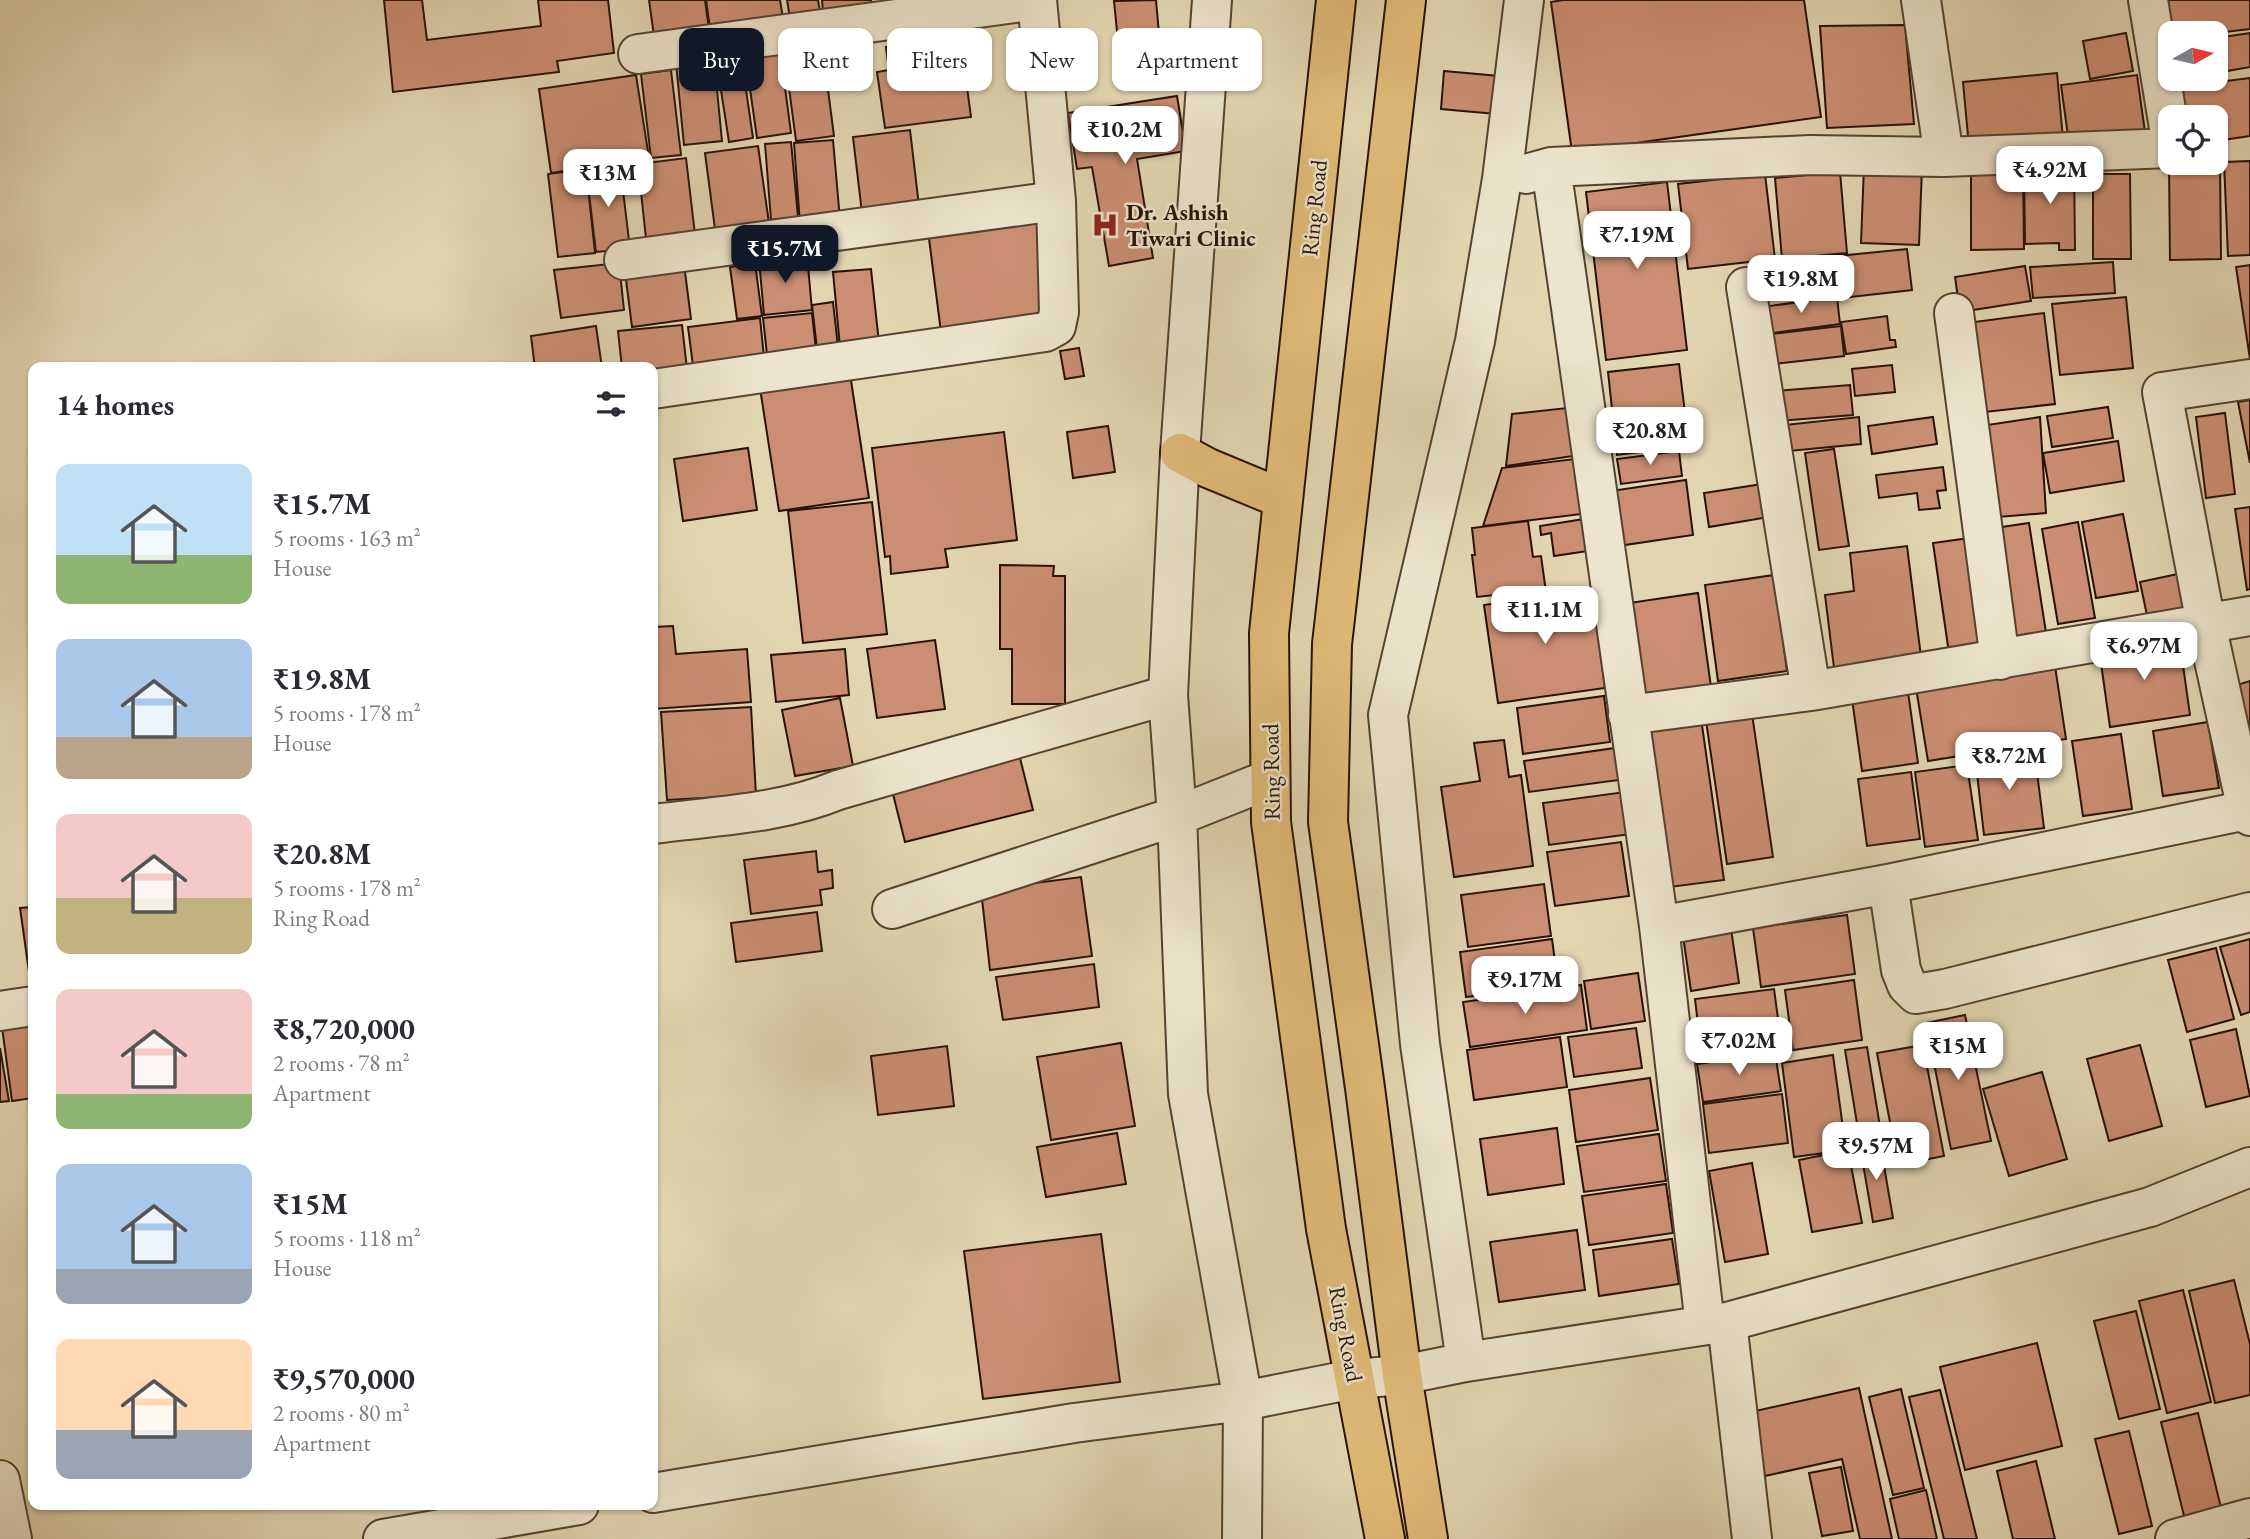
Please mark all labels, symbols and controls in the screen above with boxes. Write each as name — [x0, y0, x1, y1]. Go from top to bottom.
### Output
north arrow — [2158, 21, 2228, 91]
map controls — [2158, 21, 2228, 175]
chip: Buy — [679, 28, 764, 91]
chip: Rent — [778, 28, 873, 91]
chip: Filters — [887, 28, 992, 91]
chip: New — [1006, 28, 1098, 91]
chip: Apartment — [1112, 28, 1262, 91]
button: locate — [2158, 105, 2228, 175]
pin: ₹10.2M — [1068, 106, 1182, 166]
text: ₹10.2M — [1087, 114, 1163, 144]
pin: ₹4.92M — [1993, 146, 2107, 206]
pin: ₹13M — [567, 150, 649, 209]
text: ₹4.92M — [2012, 154, 2088, 184]
text: ₹13M — [579, 157, 637, 187]
street label: Ring Road — [1294, 158, 1334, 258]
place label: Dr. Ashish Tiwari Clinic — [1126, 197, 1256, 253]
hospital icon: Dr. Ashish Tiwari Clinic — [1090, 210, 1120, 240]
pin: ₹7.19M — [1580, 212, 1694, 271]
text: ₹7.19M — [1599, 219, 1675, 249]
pin: ₹15.7M — [728, 226, 842, 285]
text: ₹15.7M — [747, 233, 823, 263]
pin: ₹19.8M — [1744, 256, 1858, 315]
text: ₹19.8M — [1763, 263, 1839, 293]
text: 14 homes — [56, 385, 174, 424]
icon: filters — [592, 385, 630, 423]
pin: ₹20.8M — [1593, 407, 1707, 467]
text: ₹20.8M — [1612, 415, 1688, 445]
text: ₹15.7M — [273, 484, 371, 523]
icon: home — [112, 492, 196, 576]
text: 5 rooms · 163 m² — [273, 523, 421, 553]
text: House — [273, 553, 332, 583]
pin: ₹11.1M — [1488, 586, 1602, 646]
text: ₹11.1M — [1507, 594, 1583, 624]
pin: ₹6.97M — [2087, 622, 2201, 682]
text: ₹6.97M — [2106, 630, 2182, 660]
text: ₹19.8M — [273, 659, 371, 698]
icon: home — [112, 667, 196, 751]
text: 5 rooms · 178 m² — [273, 698, 421, 728]
street label: Ring Road — [1255, 723, 1287, 821]
text: House — [273, 728, 332, 758]
pin: ₹8.72M — [1952, 732, 2066, 792]
text: ₹8.72M — [1971, 740, 2047, 770]
text: ₹20.8M — [273, 834, 371, 873]
icon: home — [112, 842, 196, 926]
text: 5 rooms · 178 m² — [273, 873, 421, 903]
text: Ring Road — [273, 903, 370, 933]
pin: ₹9.17M — [1468, 956, 1582, 1016]
text: ₹9.17M — [1487, 964, 1563, 994]
text: ₹8,720,000 — [273, 1009, 415, 1048]
icon: home — [112, 1017, 196, 1101]
pin: ₹7.02M — [1682, 1018, 1796, 1077]
pin: ₹15M — [1917, 1023, 1999, 1082]
text: ₹7.02M — [1701, 1025, 1777, 1055]
text: ₹15M — [1929, 1030, 1987, 1060]
text: 2 rooms · 78 m² — [273, 1048, 410, 1078]
text: Apartment — [273, 1078, 371, 1108]
pin: ₹9.57M — [1819, 1122, 1933, 1182]
text: ₹9.57M — [1838, 1130, 1914, 1160]
text: ₹15M — [273, 1184, 348, 1223]
icon: home — [112, 1192, 196, 1276]
text: 5 rooms · 118 m² — [273, 1223, 421, 1253]
text: House — [273, 1253, 332, 1283]
street label: Ring Road — [1322, 1284, 1370, 1385]
text: ₹9,570,000 — [273, 1359, 415, 1398]
icon: home — [112, 1367, 196, 1451]
text: 2 rooms · 80 m² — [273, 1398, 410, 1428]
text: Apartment — [273, 1428, 371, 1458]

